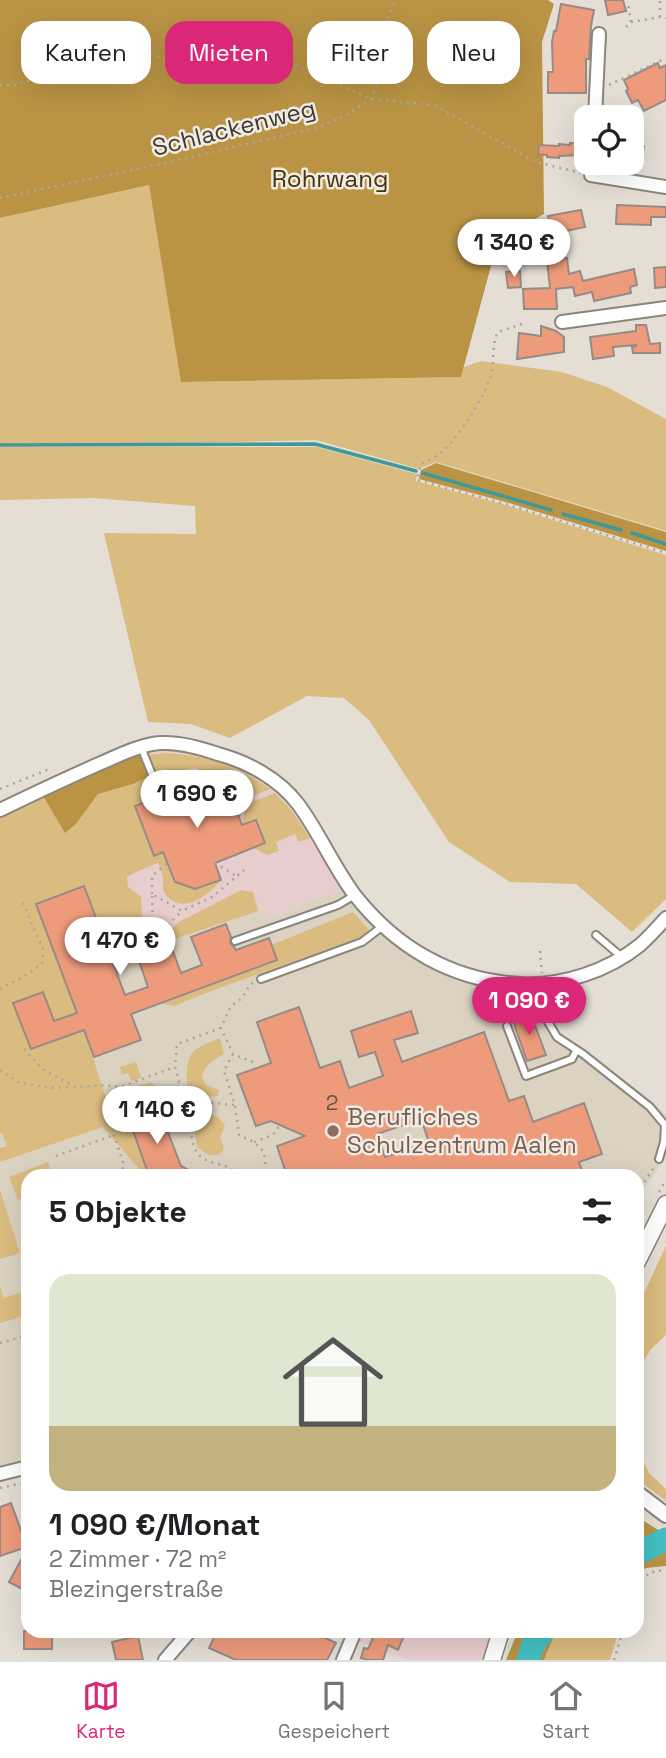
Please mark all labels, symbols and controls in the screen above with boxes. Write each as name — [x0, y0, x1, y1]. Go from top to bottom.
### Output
chip: Kaufen — [21, 21, 151, 84]
chip: Mieten — [165, 21, 293, 84]
chip: Filter — [307, 21, 413, 84]
chip: Neu — [427, 21, 520, 84]
street label: Schlackenweg — [149, 92, 319, 163]
map controls — [574, 105, 644, 175]
button: locate — [574, 105, 644, 175]
park label: Rohrwang — [272, 163, 388, 194]
pin: 1 340 € — [449, 219, 579, 279]
text: 1 340 € — [473, 227, 555, 257]
pin: 1 690 € — [132, 770, 262, 830]
text: 1 690 € — [156, 778, 238, 808]
pin: 1 470 € — [55, 918, 185, 977]
text: 1 470 € — [81, 925, 159, 955]
pin: 1 090 € — [464, 978, 594, 1037]
text: 1 090 € — [488, 985, 570, 1015]
pin: 1 140 € — [92, 1086, 222, 1146]
house number: 2 — [326, 1089, 338, 1116]
text: 1 140 € — [118, 1094, 196, 1124]
place label: Berufliches Schulzentrum Aalen — [347, 1101, 577, 1160]
marker: Berufliches Schulzentrum Aalen — [325, 1123, 341, 1139]
text: 5 Objekte — [49, 1192, 187, 1231]
icon: filters — [578, 1192, 616, 1230]
icon: home — [270, 1319, 396, 1445]
text: 1 090 €/Monat — [49, 1505, 260, 1544]
text: 2 Zimmer · 72 m² — [49, 1544, 226, 1574]
text: Blezingerstraße — [49, 1574, 224, 1604]
tab: Karte — [76, 1677, 126, 1744]
tab: Gespeichert — [278, 1677, 390, 1744]
tab: Start — [543, 1677, 590, 1744]

